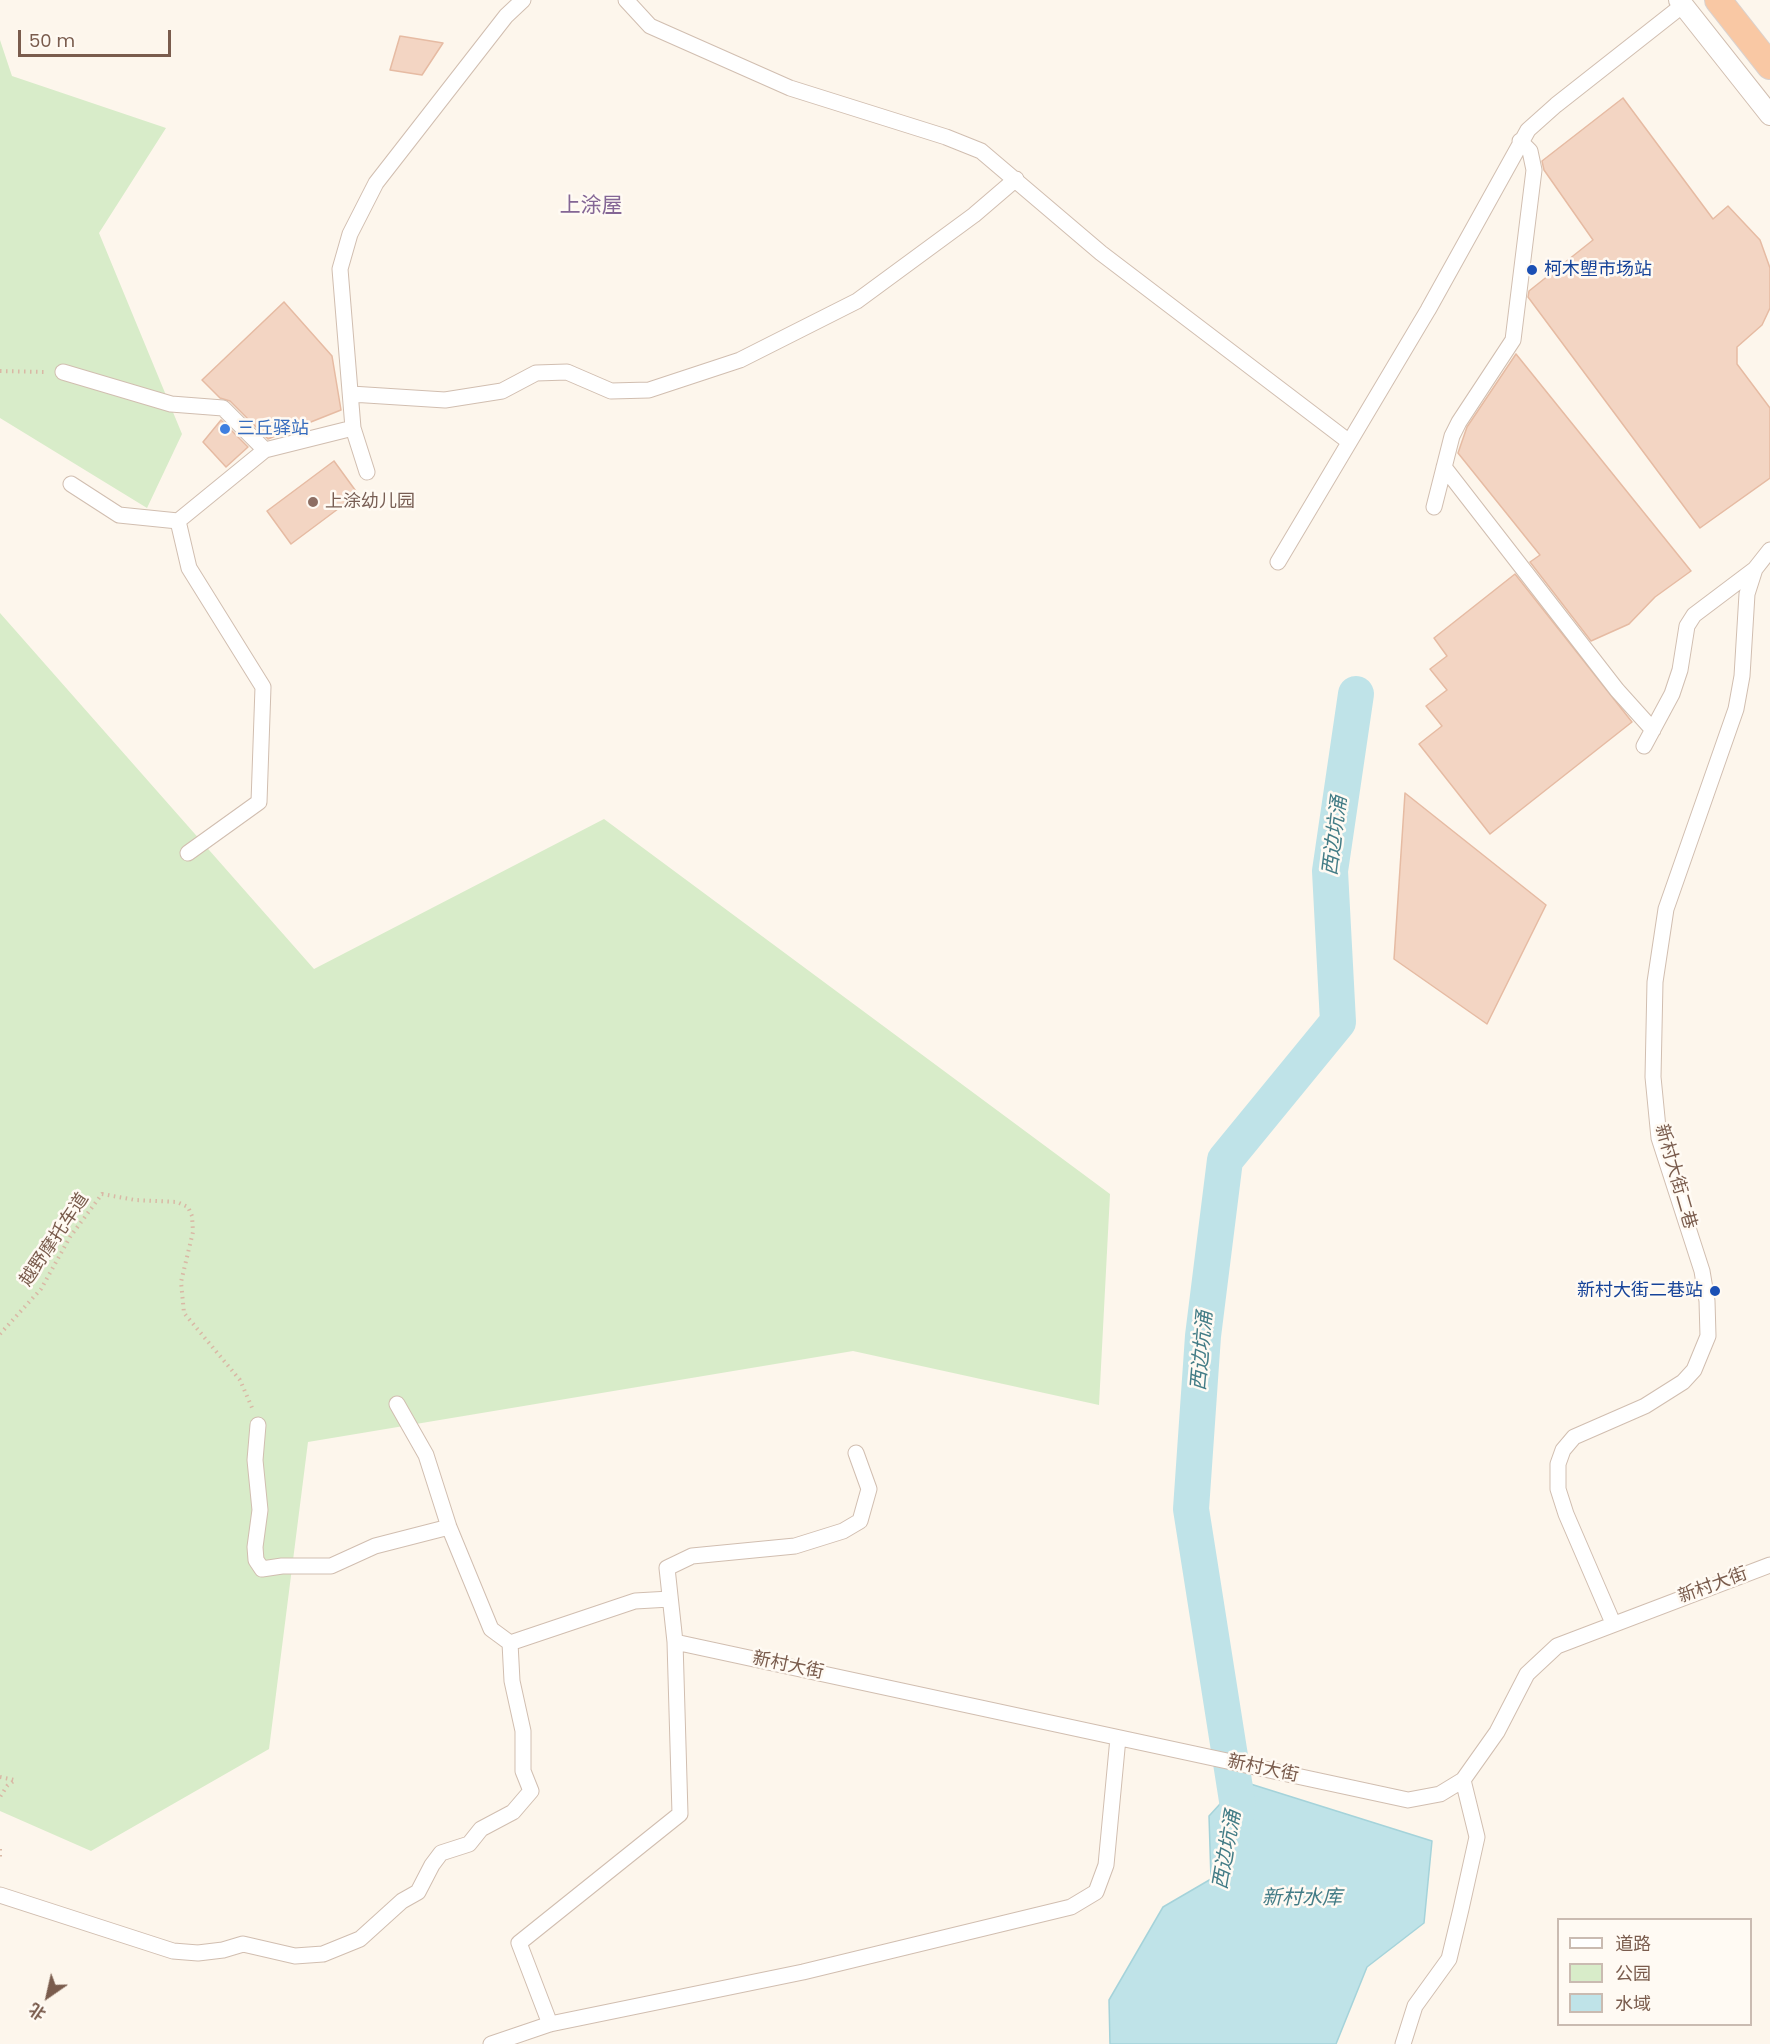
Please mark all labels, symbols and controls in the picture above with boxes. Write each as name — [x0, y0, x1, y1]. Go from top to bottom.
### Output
scale bar — [21, 18, 174, 56]
text: 50 m — [29, 28, 75, 53]
district label: 上涂屋 — [560, 194, 622, 220]
place label: 柯木塱市场站 — [1544, 259, 1652, 281]
marker: 柯木塱市场站 — [1525, 263, 1539, 277]
place label: 三丘驿站 — [237, 418, 309, 440]
marker: 三丘驿站 — [218, 422, 232, 436]
place label: 上涂幼儿园 — [325, 491, 415, 513]
marker: 上涂幼儿园 — [306, 495, 320, 509]
water label: 西边坑涌 — [1319, 795, 1353, 877]
street label: 新村大街二巷 — [1650, 1122, 1700, 1232]
street label: 越野摩托车道 — [16, 1189, 94, 1291]
place label: 新村大街二巷站 — [1577, 1280, 1703, 1302]
marker: 新村大街二巷站 — [1708, 1284, 1722, 1298]
water label: 西边坑涌 — [1188, 1310, 1218, 1392]
street label: 新村大街 — [1675, 1564, 1751, 1608]
street label: 新村大街 — [751, 1648, 825, 1684]
street label: 新村大街 — [1226, 1751, 1300, 1787]
water label: 西边坑涌 — [1209, 1809, 1247, 1891]
water label: 新村水库 — [1262, 1887, 1342, 1911]
legend — [1557, 1918, 1752, 2026]
text: 道路 — [1615, 1931, 1651, 1956]
text: 公园 — [1615, 1961, 1651, 1986]
north arrow — [18, 1966, 78, 2026]
text: 水域 — [1615, 1991, 1651, 2016]
text: 北 — [25, 1997, 51, 2025]

